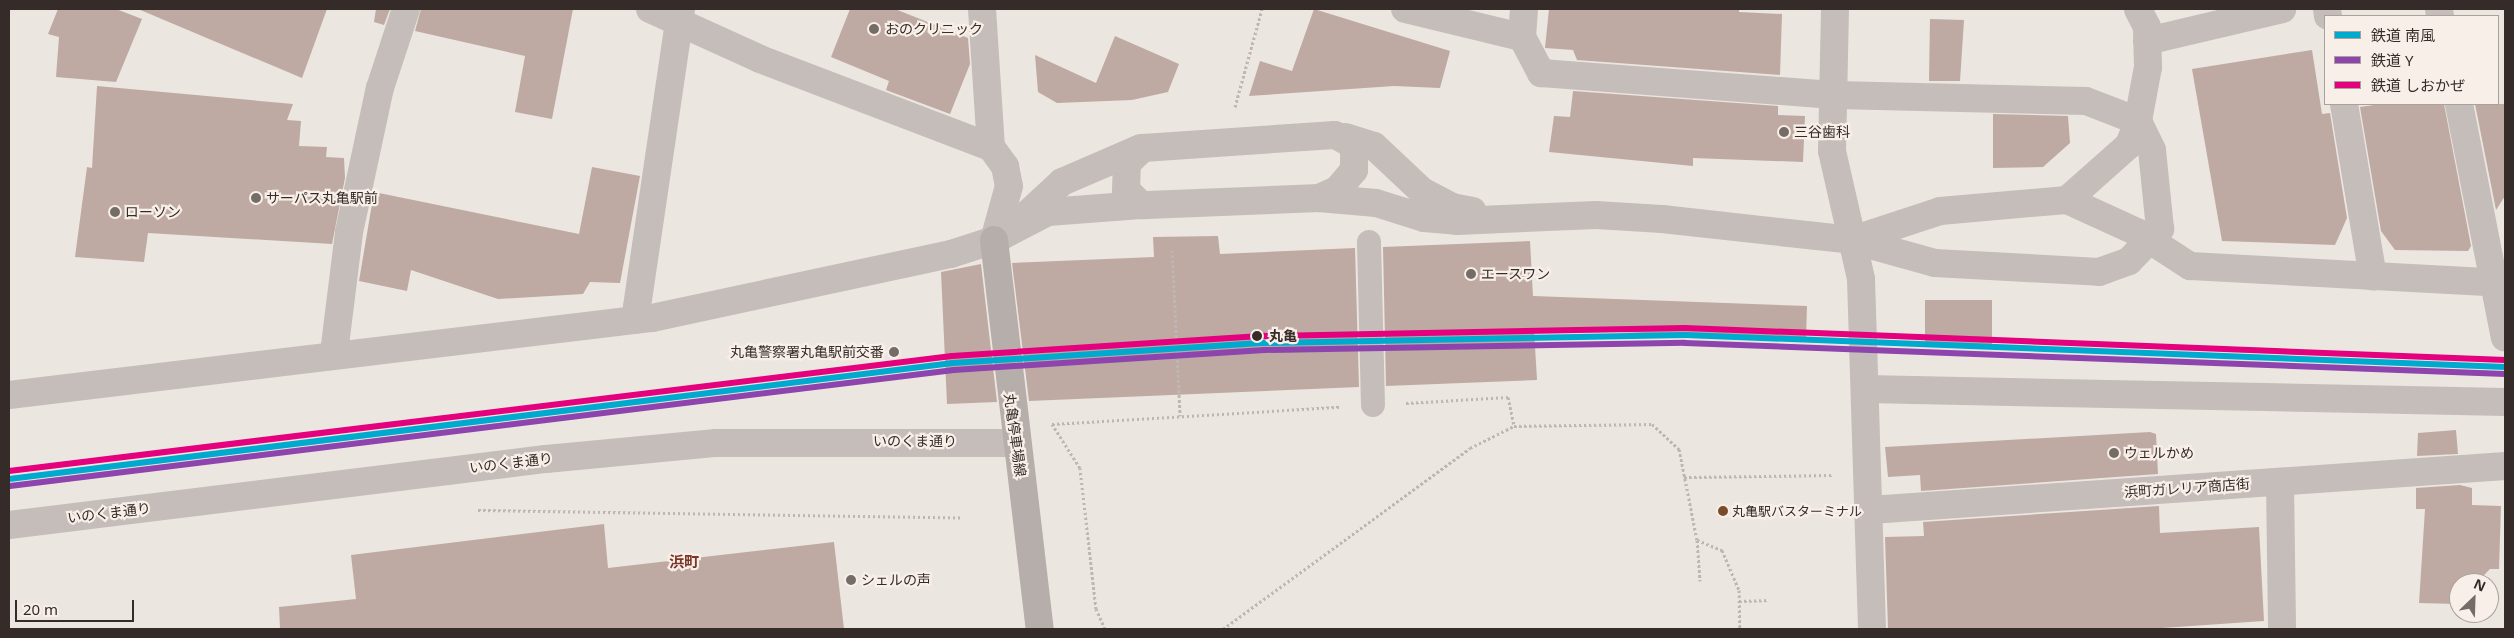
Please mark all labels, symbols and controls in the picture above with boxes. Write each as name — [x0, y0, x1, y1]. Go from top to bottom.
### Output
legend — [2324, 15, 2499, 105]
place label: おのクリニック — [885, 21, 983, 37]
marker: おのクリニック — [867, 22, 881, 36]
text: 鉄道 南風 — [2371, 25, 2435, 45]
text: 鉄道 Y — [2371, 50, 2413, 70]
text: 鉄道 しおかぜ — [2371, 75, 2465, 95]
place label: 三谷歯科 — [1794, 124, 1850, 140]
marker: 三谷歯科 — [1778, 126, 1790, 138]
place label: サーパス丸亀駅前 — [266, 190, 378, 206]
marker: サーパス丸亀駅前 — [250, 192, 262, 204]
place label: ローソン — [125, 204, 181, 220]
marker: ローソン — [109, 206, 121, 218]
place label: エースワン — [1481, 266, 1551, 282]
marker: エースワン — [1465, 268, 1477, 280]
marker: 丸亀 — [1249, 328, 1265, 344]
place label: 丸亀 — [1269, 328, 1297, 344]
place label: 丸亀警察署丸亀駅前交番 — [730, 344, 884, 360]
marker: 丸亀警察署丸亀駅前交番 — [888, 346, 900, 358]
street label: 丸亀停車場線 — [1001, 392, 1029, 478]
street label: いのくま通り — [873, 433, 957, 449]
place label: ウェルかめ — [2124, 445, 2194, 461]
marker: ウェルかめ — [2108, 447, 2120, 459]
street label: いのくま通り — [468, 450, 554, 476]
street label: 浜町ガレリア商店街 — [2124, 475, 2250, 501]
street label: いのくま通り — [66, 500, 152, 526]
place label: 丸亀駅バスターミナル — [1732, 503, 1862, 519]
marker: 丸亀駅バスターミナル — [1718, 506, 1728, 516]
district label: 浜町 — [669, 553, 699, 571]
place label: シェルの声 — [861, 572, 931, 588]
north arrow — [2449, 573, 2499, 623]
marker: シェルの声 — [845, 574, 857, 586]
text: N — [2471, 574, 2489, 596]
scale bar — [18, 590, 136, 622]
text: 20 m — [23, 599, 58, 619]

